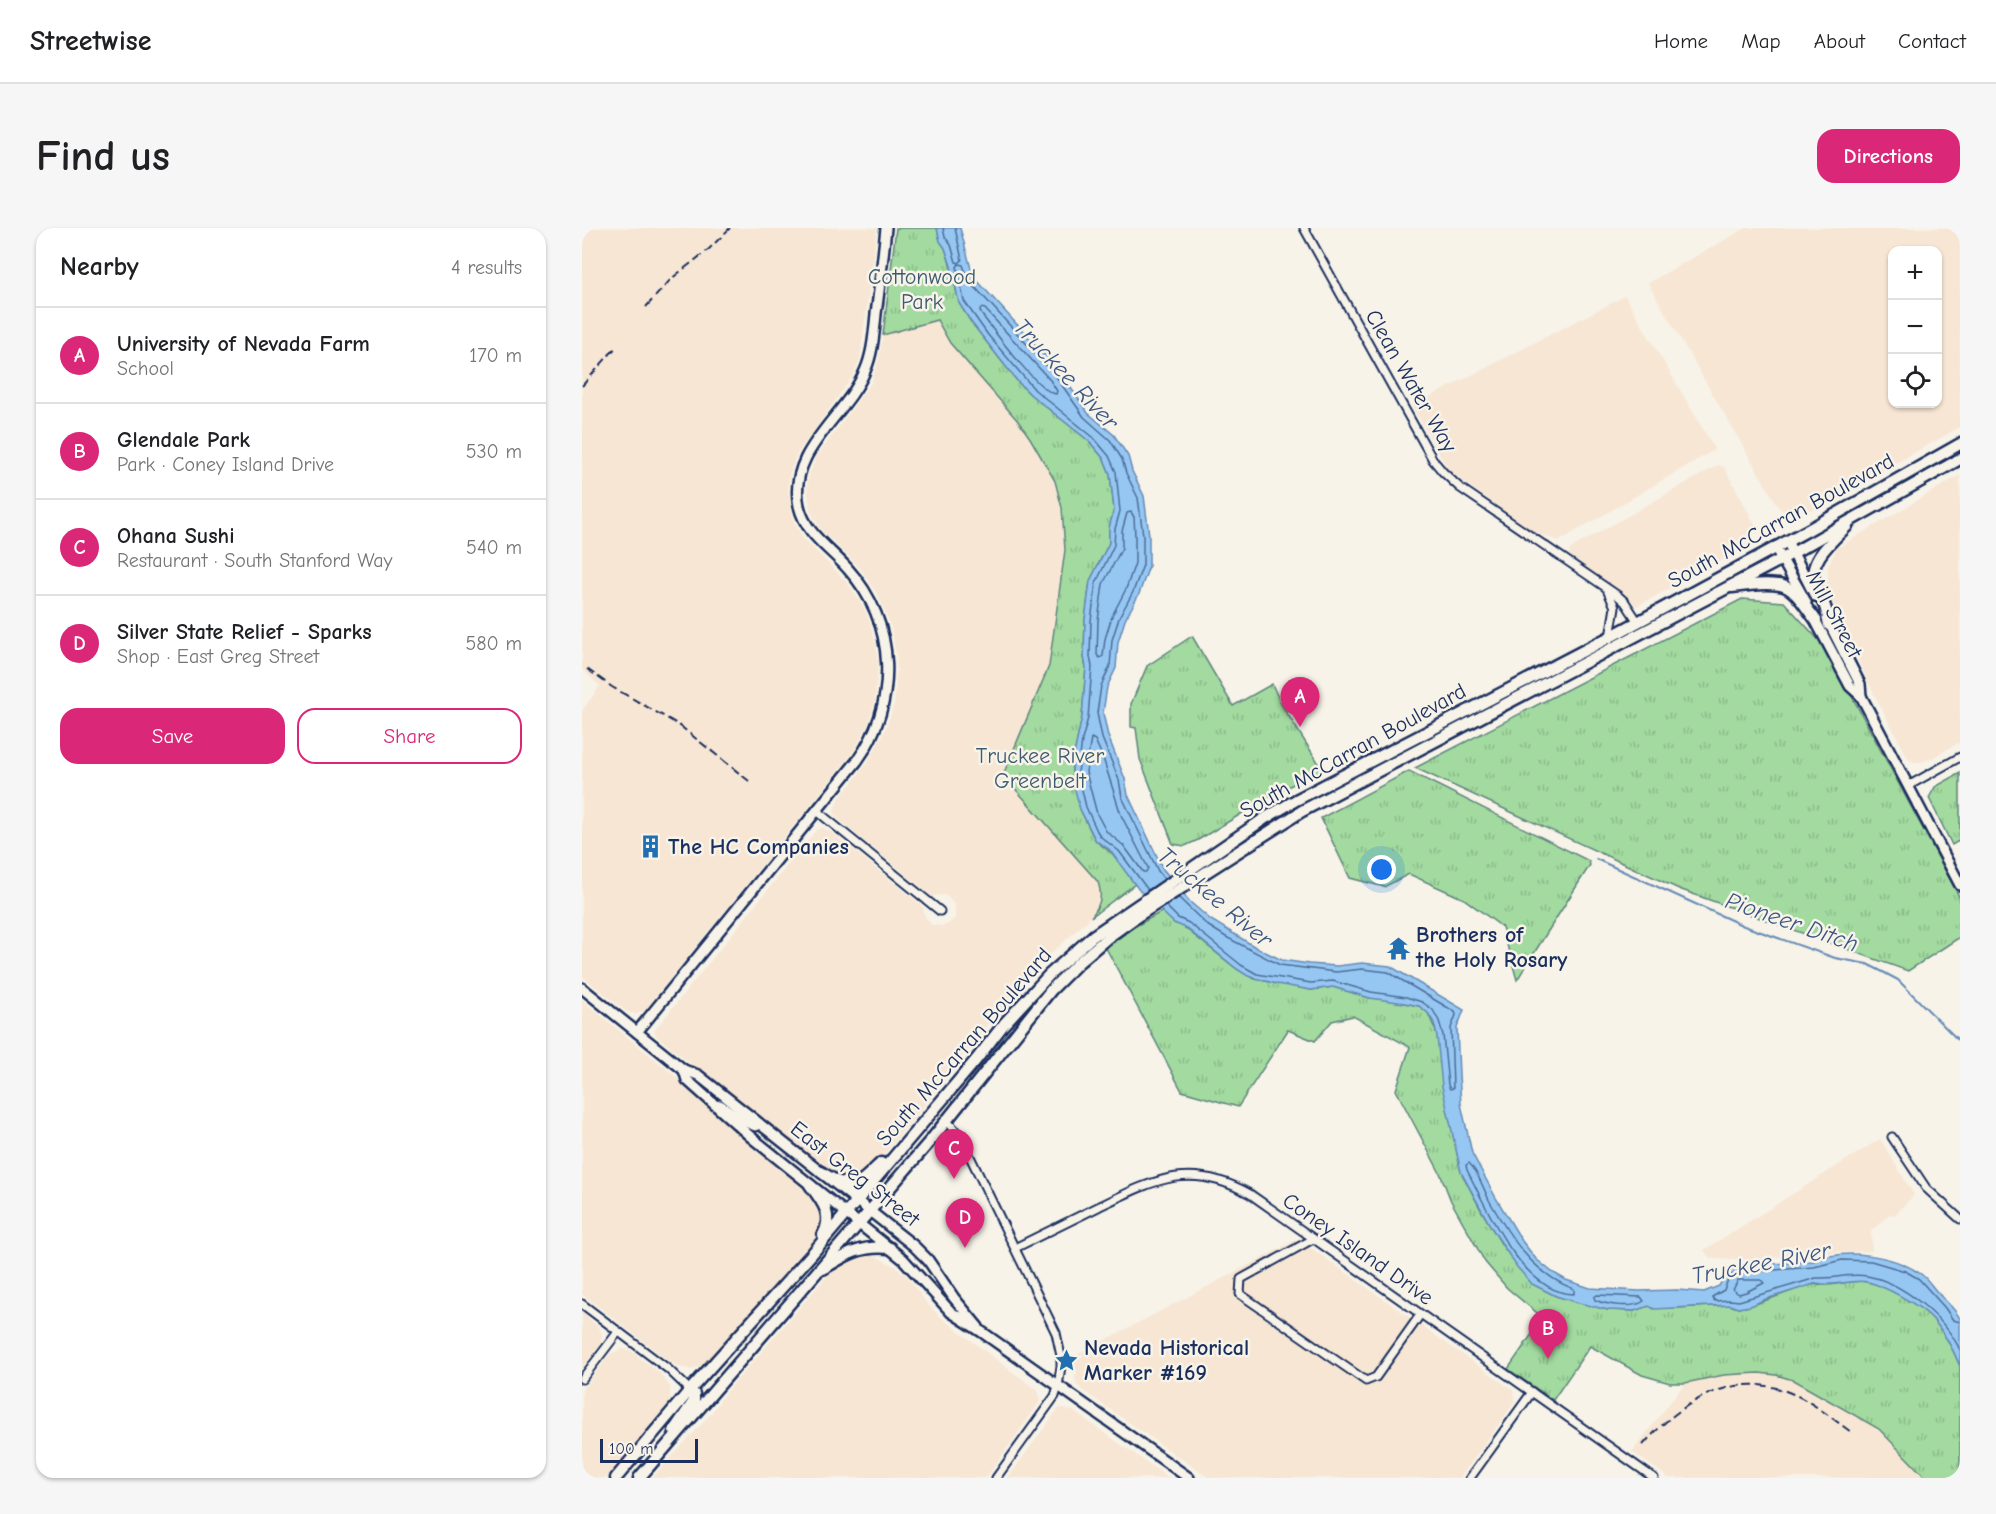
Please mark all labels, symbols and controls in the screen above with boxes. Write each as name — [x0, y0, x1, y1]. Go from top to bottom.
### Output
text: Streetwise — [30, 25, 151, 57]
text: Home — [1654, 29, 1708, 53]
text: Map — [1741, 29, 1781, 53]
text: About — [1814, 29, 1865, 53]
text: Contact — [1898, 29, 1966, 53]
button: Directions — [1817, 129, 1960, 183]
text: Find us — [36, 132, 170, 181]
map controls — [1888, 246, 1942, 408]
button: + — [1888, 246, 1942, 300]
text: Nearby — [60, 252, 139, 282]
text: 4 results — [451, 256, 522, 279]
park label: Cottonwood Park — [868, 264, 976, 315]
button: − — [1888, 300, 1942, 354]
street label: Clean Water Way — [1360, 305, 1463, 457]
water label: Truckee River — [1008, 313, 1125, 436]
text: University of Nevada Farm — [117, 331, 370, 357]
text: A — [74, 344, 85, 367]
text: 170 m — [469, 344, 522, 367]
button: locate — [1888, 354, 1942, 408]
text: School — [117, 357, 174, 380]
text: Glendale Park — [117, 427, 250, 453]
text: B — [73, 440, 86, 463]
text: 530 m — [466, 440, 522, 463]
street label: South McCarran Boulevard — [1663, 448, 1899, 594]
text: Park · Coney Island Drive — [117, 453, 334, 476]
text: Ohana Sushi — [117, 523, 235, 549]
text: C — [73, 536, 86, 559]
text: 540 m — [466, 536, 522, 559]
text: Restaurant · South Stanford Way — [117, 549, 392, 572]
street label: Mill Street — [1800, 566, 1868, 663]
text: Silver State Relief - Sparks — [117, 619, 372, 645]
text: D — [73, 632, 86, 655]
text: 580 m — [465, 632, 522, 655]
text: Shop · East Greg Street — [117, 645, 319, 668]
street label: South McCarran Boulevard — [1235, 678, 1471, 824]
pin: A — [1280, 678, 1320, 727]
button: Save — [60, 708, 285, 764]
button: Share — [297, 708, 522, 764]
park label: Truckee River Greenbelt — [976, 743, 1104, 794]
building icon: The HC Companies — [637, 834, 663, 860]
place label: The HC Companies — [668, 834, 849, 860]
water label: Truckee River — [1152, 841, 1279, 954]
your location — [1367, 855, 1396, 884]
water label: Pioneer Ditch — [1722, 886, 1862, 958]
place label: Brothers of the Holy Rosary — [1415, 922, 1568, 973]
temple icon: Brothers of the Holy Rosary — [1385, 935, 1411, 961]
street label: South McCarran Boulevard — [871, 942, 1057, 1152]
street label: East Greg Street — [785, 1116, 925, 1233]
pin: C — [934, 1130, 974, 1179]
street label: Coney Island Drive — [1278, 1187, 1438, 1311]
pin: D — [946, 1198, 985, 1248]
water label: Truckee River — [1689, 1235, 1834, 1290]
pin: B — [1528, 1310, 1568, 1359]
place label: Nevada Historical Marker #169 — [1084, 1335, 1249, 1386]
place icon: Nevada Historical Marker #169 — [1053, 1348, 1079, 1374]
scale bar — [600, 1436, 698, 1464]
text: 100 m — [609, 1440, 653, 1458]

